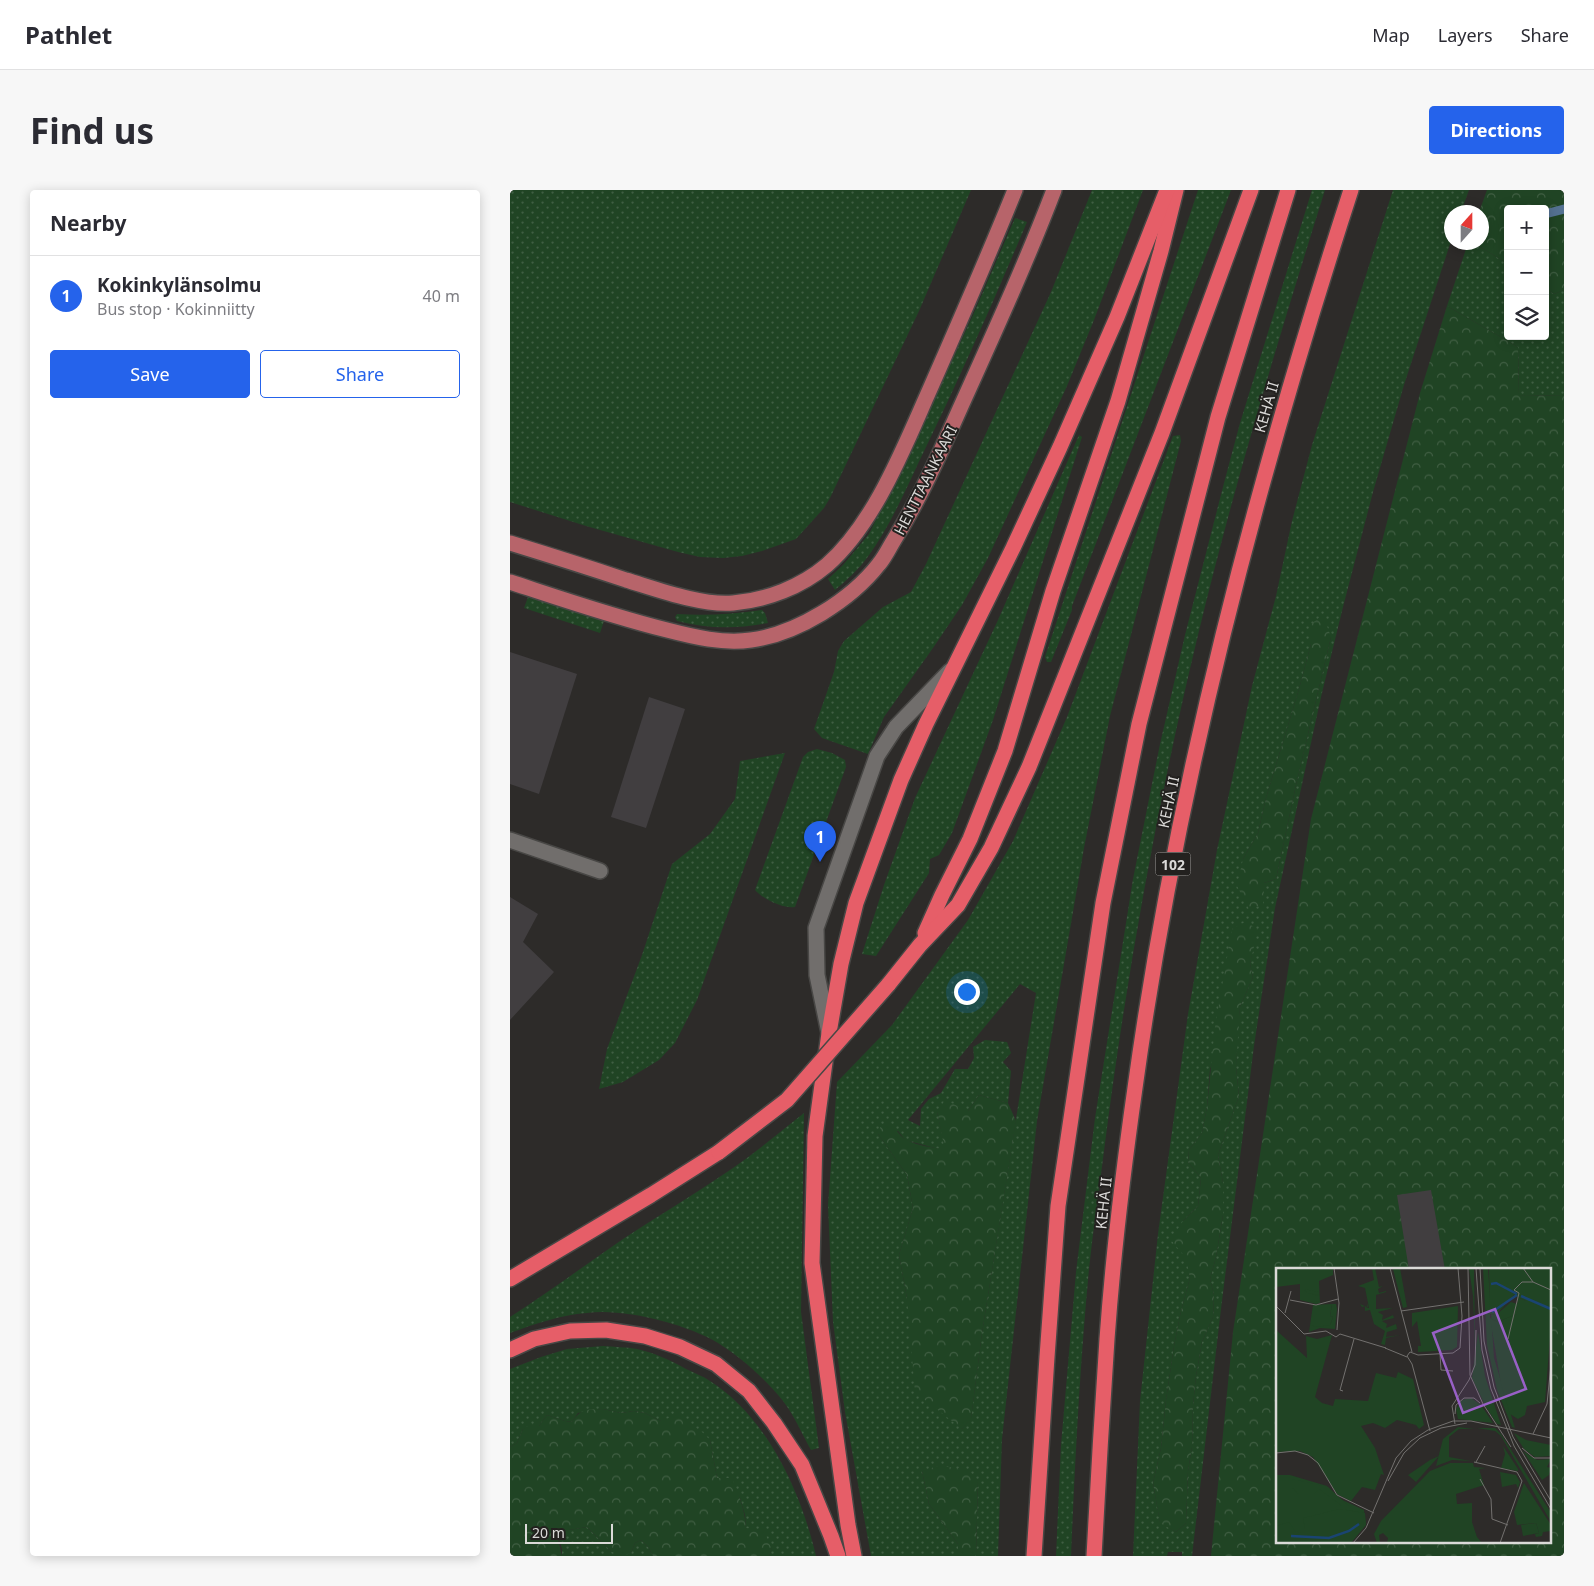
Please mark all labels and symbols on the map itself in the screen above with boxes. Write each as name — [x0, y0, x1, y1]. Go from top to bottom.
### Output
north arrow — [1444, 205, 1489, 250]
street label: KEHÄ II — [1249, 379, 1283, 435]
street label: HENTTAANKAARI — [889, 422, 961, 538]
street label: KEHÄ II — [1153, 774, 1183, 830]
pin: 1 — [804, 821, 836, 862]
road number: 102 — [1156, 852, 1190, 876]
your location — [954, 979, 980, 1005]
street label: KEHÄ II — [1090, 1176, 1116, 1230]
inset map — [1276, 1268, 1552, 1544]
scale bar — [525, 1521, 612, 1544]

